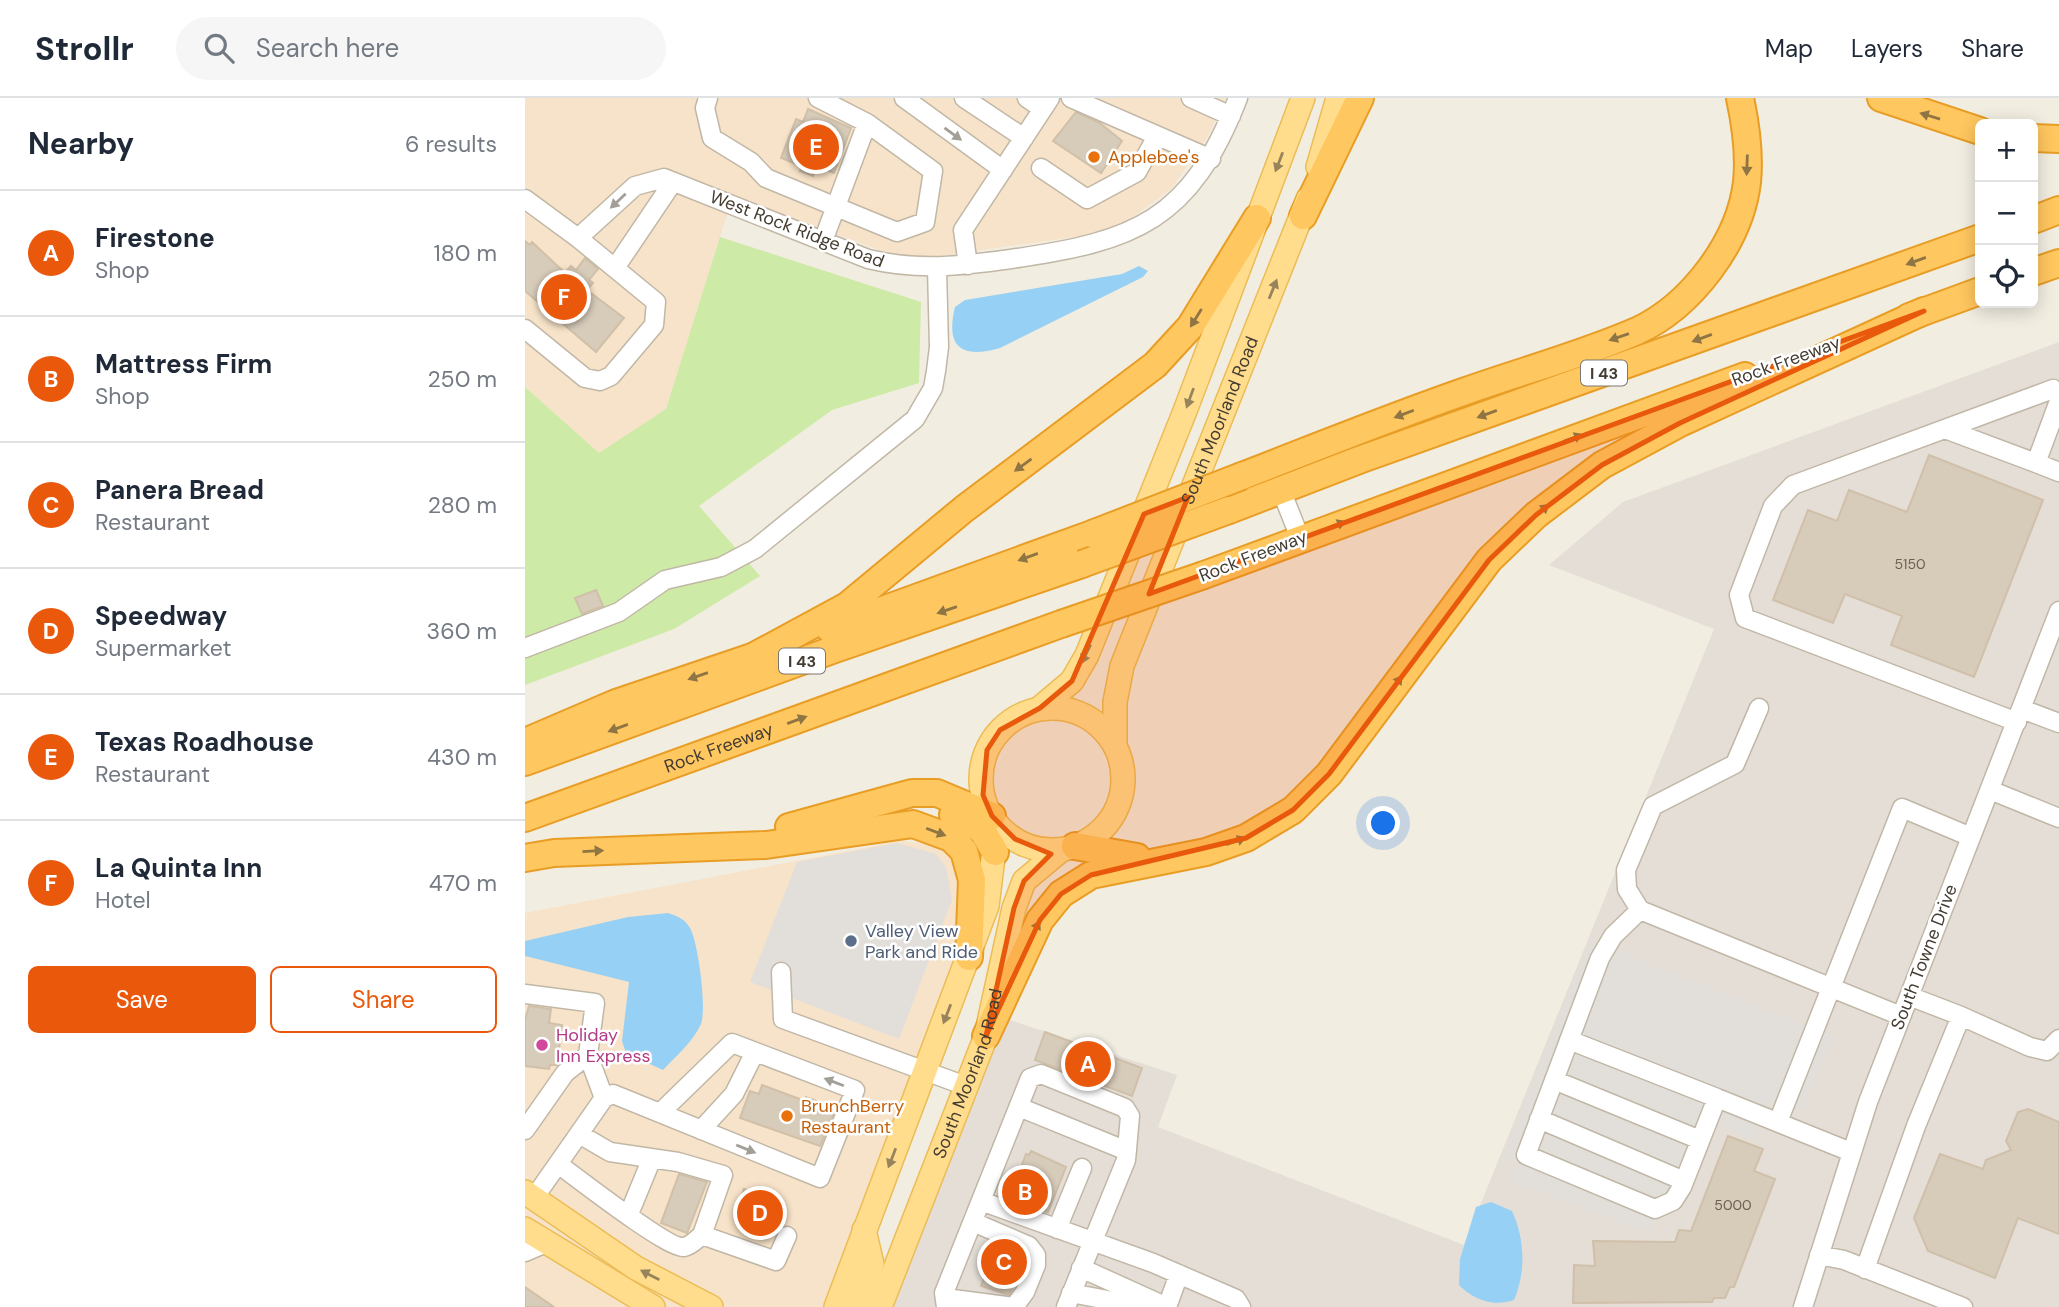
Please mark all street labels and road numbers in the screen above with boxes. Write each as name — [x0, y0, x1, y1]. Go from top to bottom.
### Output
street label: West Rock Ridge Road — [706, 185, 888, 273]
street label: Rock Freeway — [1728, 330, 1844, 392]
street label: South Moorland Road — [1176, 333, 1264, 508]
road number: I 43 — [1581, 360, 1627, 386]
street label: Rock Freeway — [1196, 524, 1310, 588]
road number: I 43 — [779, 648, 825, 674]
street label: Rock Freeway — [661, 717, 776, 779]
street label: South Towne Drive — [1885, 881, 1963, 1033]
street label: South Moorland Road — [927, 986, 1008, 1162]

